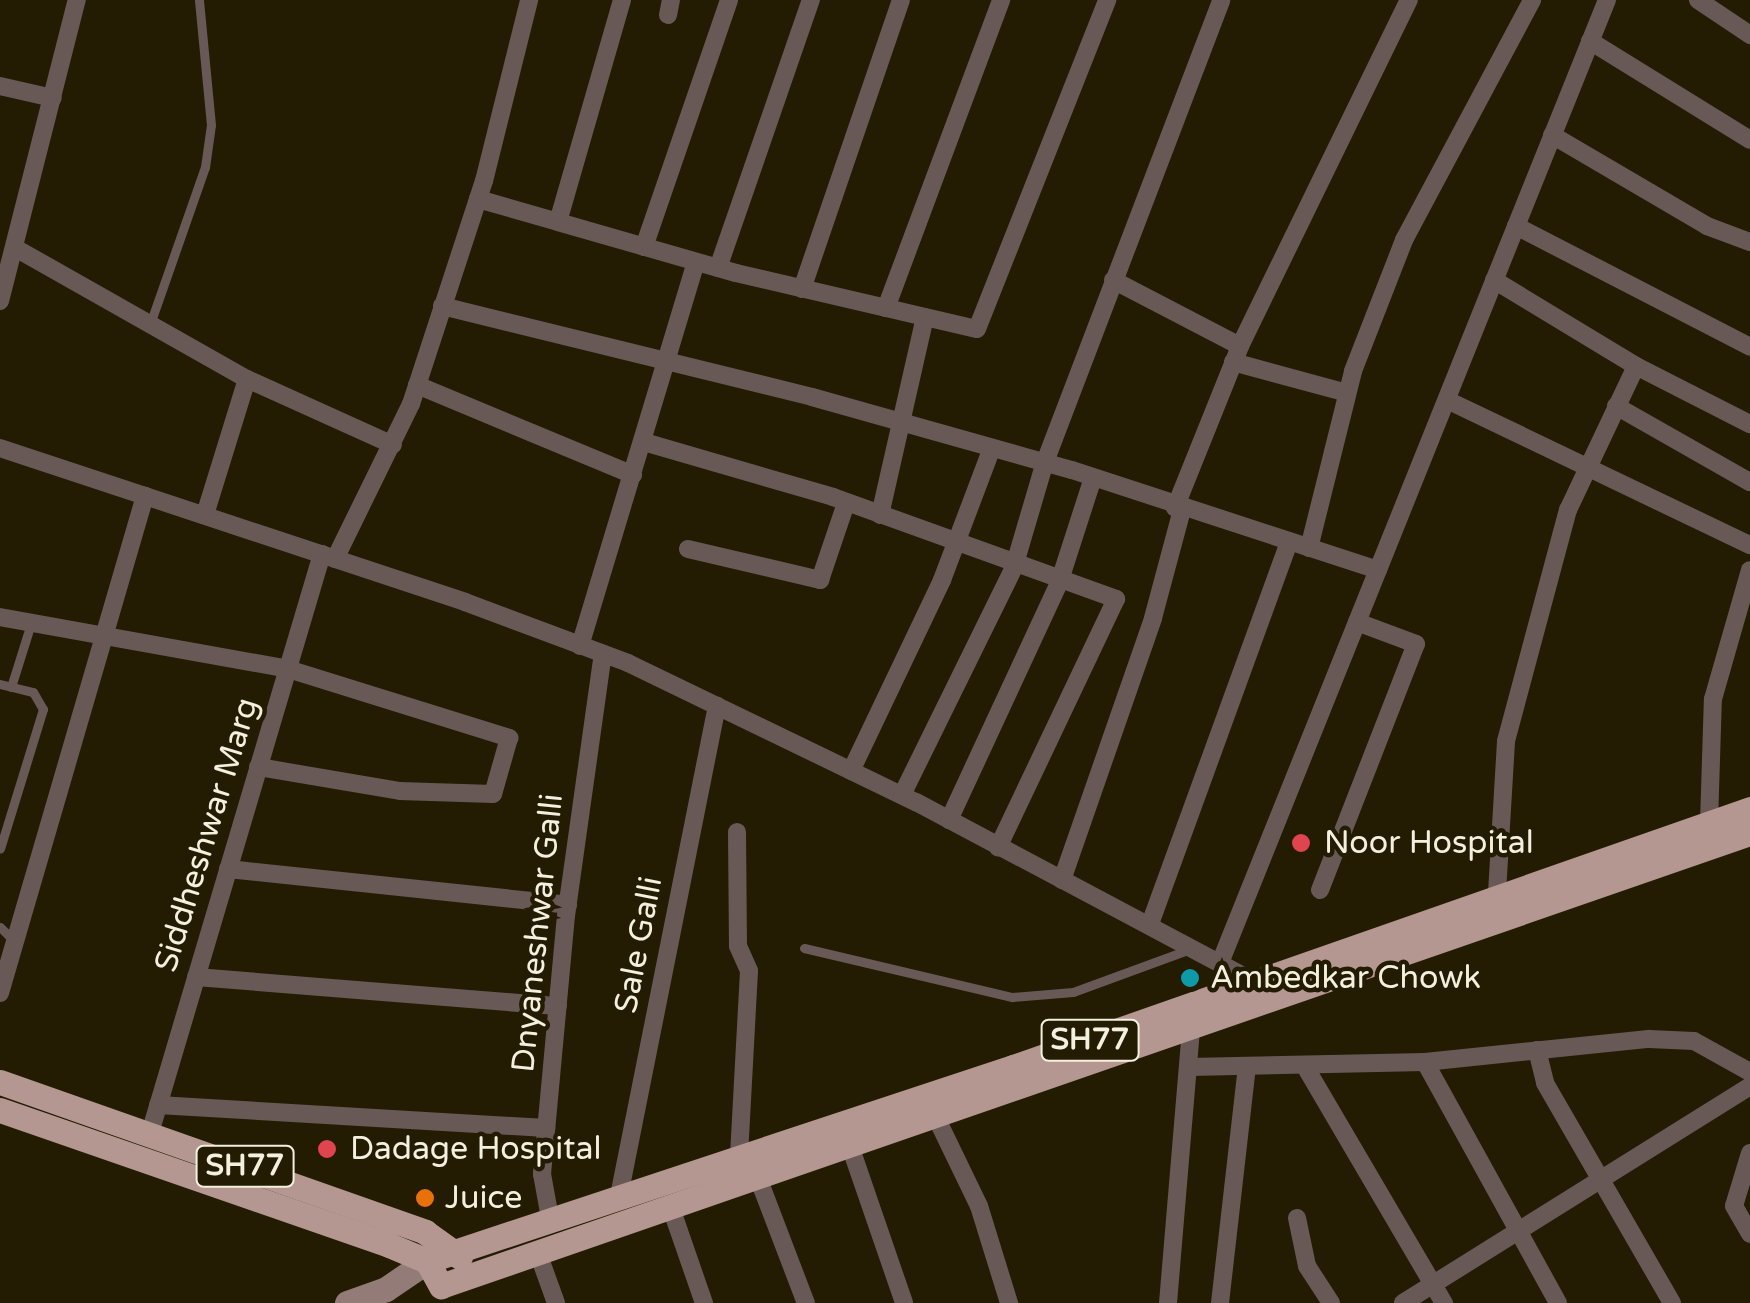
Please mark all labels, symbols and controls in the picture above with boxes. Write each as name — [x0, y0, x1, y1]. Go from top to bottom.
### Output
street label: Siddheshwar Marg — [147, 693, 267, 977]
street label: Dnyaneshwar Galli — [504, 792, 572, 1074]
place label: Noor Hospital — [1324, 824, 1534, 862]
marker: Noor Hospital — [1288, 830, 1314, 856]
street label: Sale Galli — [607, 874, 671, 1016]
place label: Ambedkar Chowk — [1210, 959, 1481, 997]
marker: Ambedkar Chowk — [1179, 967, 1201, 989]
road number: SH77 — [1040, 1015, 1140, 1065]
place label: Dadage Hospital — [350, 1130, 601, 1168]
marker: Dadage Hospital — [314, 1136, 340, 1162]
road number: SH77 — [195, 1141, 295, 1191]
place label: Juice — [445, 1179, 522, 1217]
marker: Juice — [414, 1187, 436, 1209]

